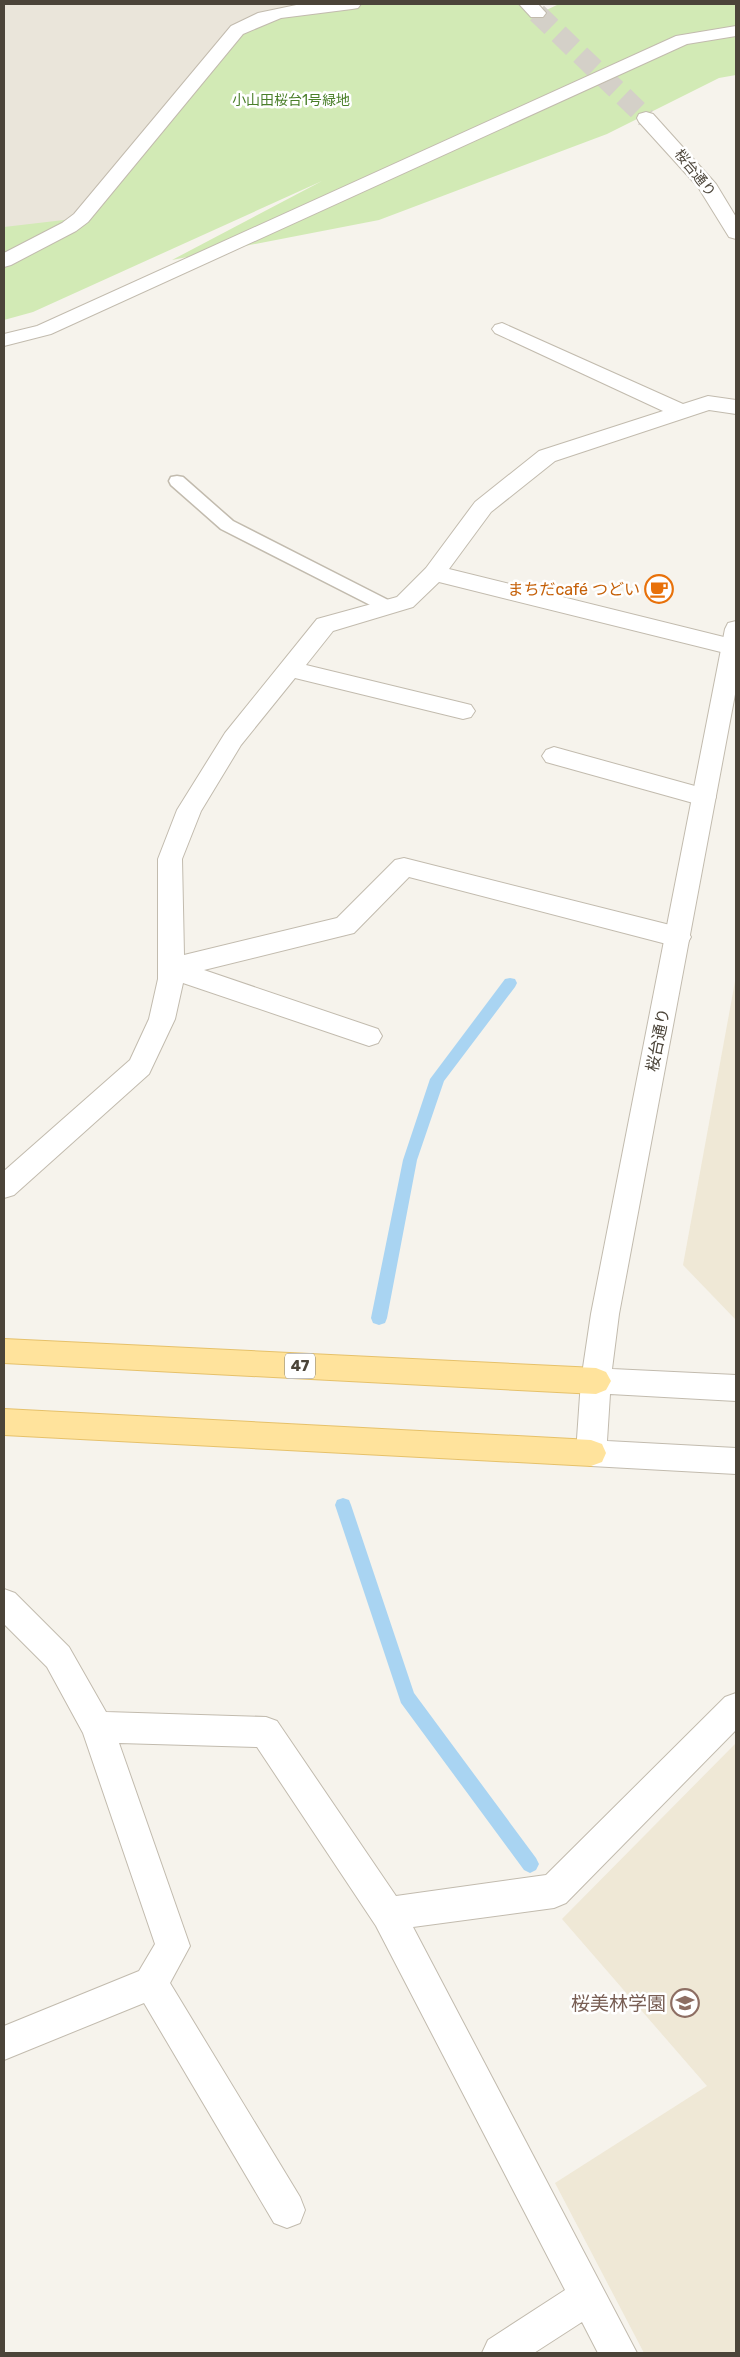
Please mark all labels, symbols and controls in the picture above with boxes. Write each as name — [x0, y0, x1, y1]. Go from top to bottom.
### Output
park label: 小山田桜台1号緑地 — [232, 92, 350, 109]
street label: 桜台通り — [671, 146, 719, 200]
cafe icon: まちだcafé つどい — [644, 574, 674, 604]
place label: まちだcafé つどい — [508, 580, 640, 599]
street label: 桜台通り — [643, 1007, 673, 1073]
road number: 47 — [285, 1354, 315, 1378]
school or university icon: 桜美林学園 — [670, 1988, 700, 2018]
place label: 桜美林学園 — [571, 1992, 666, 2015]

